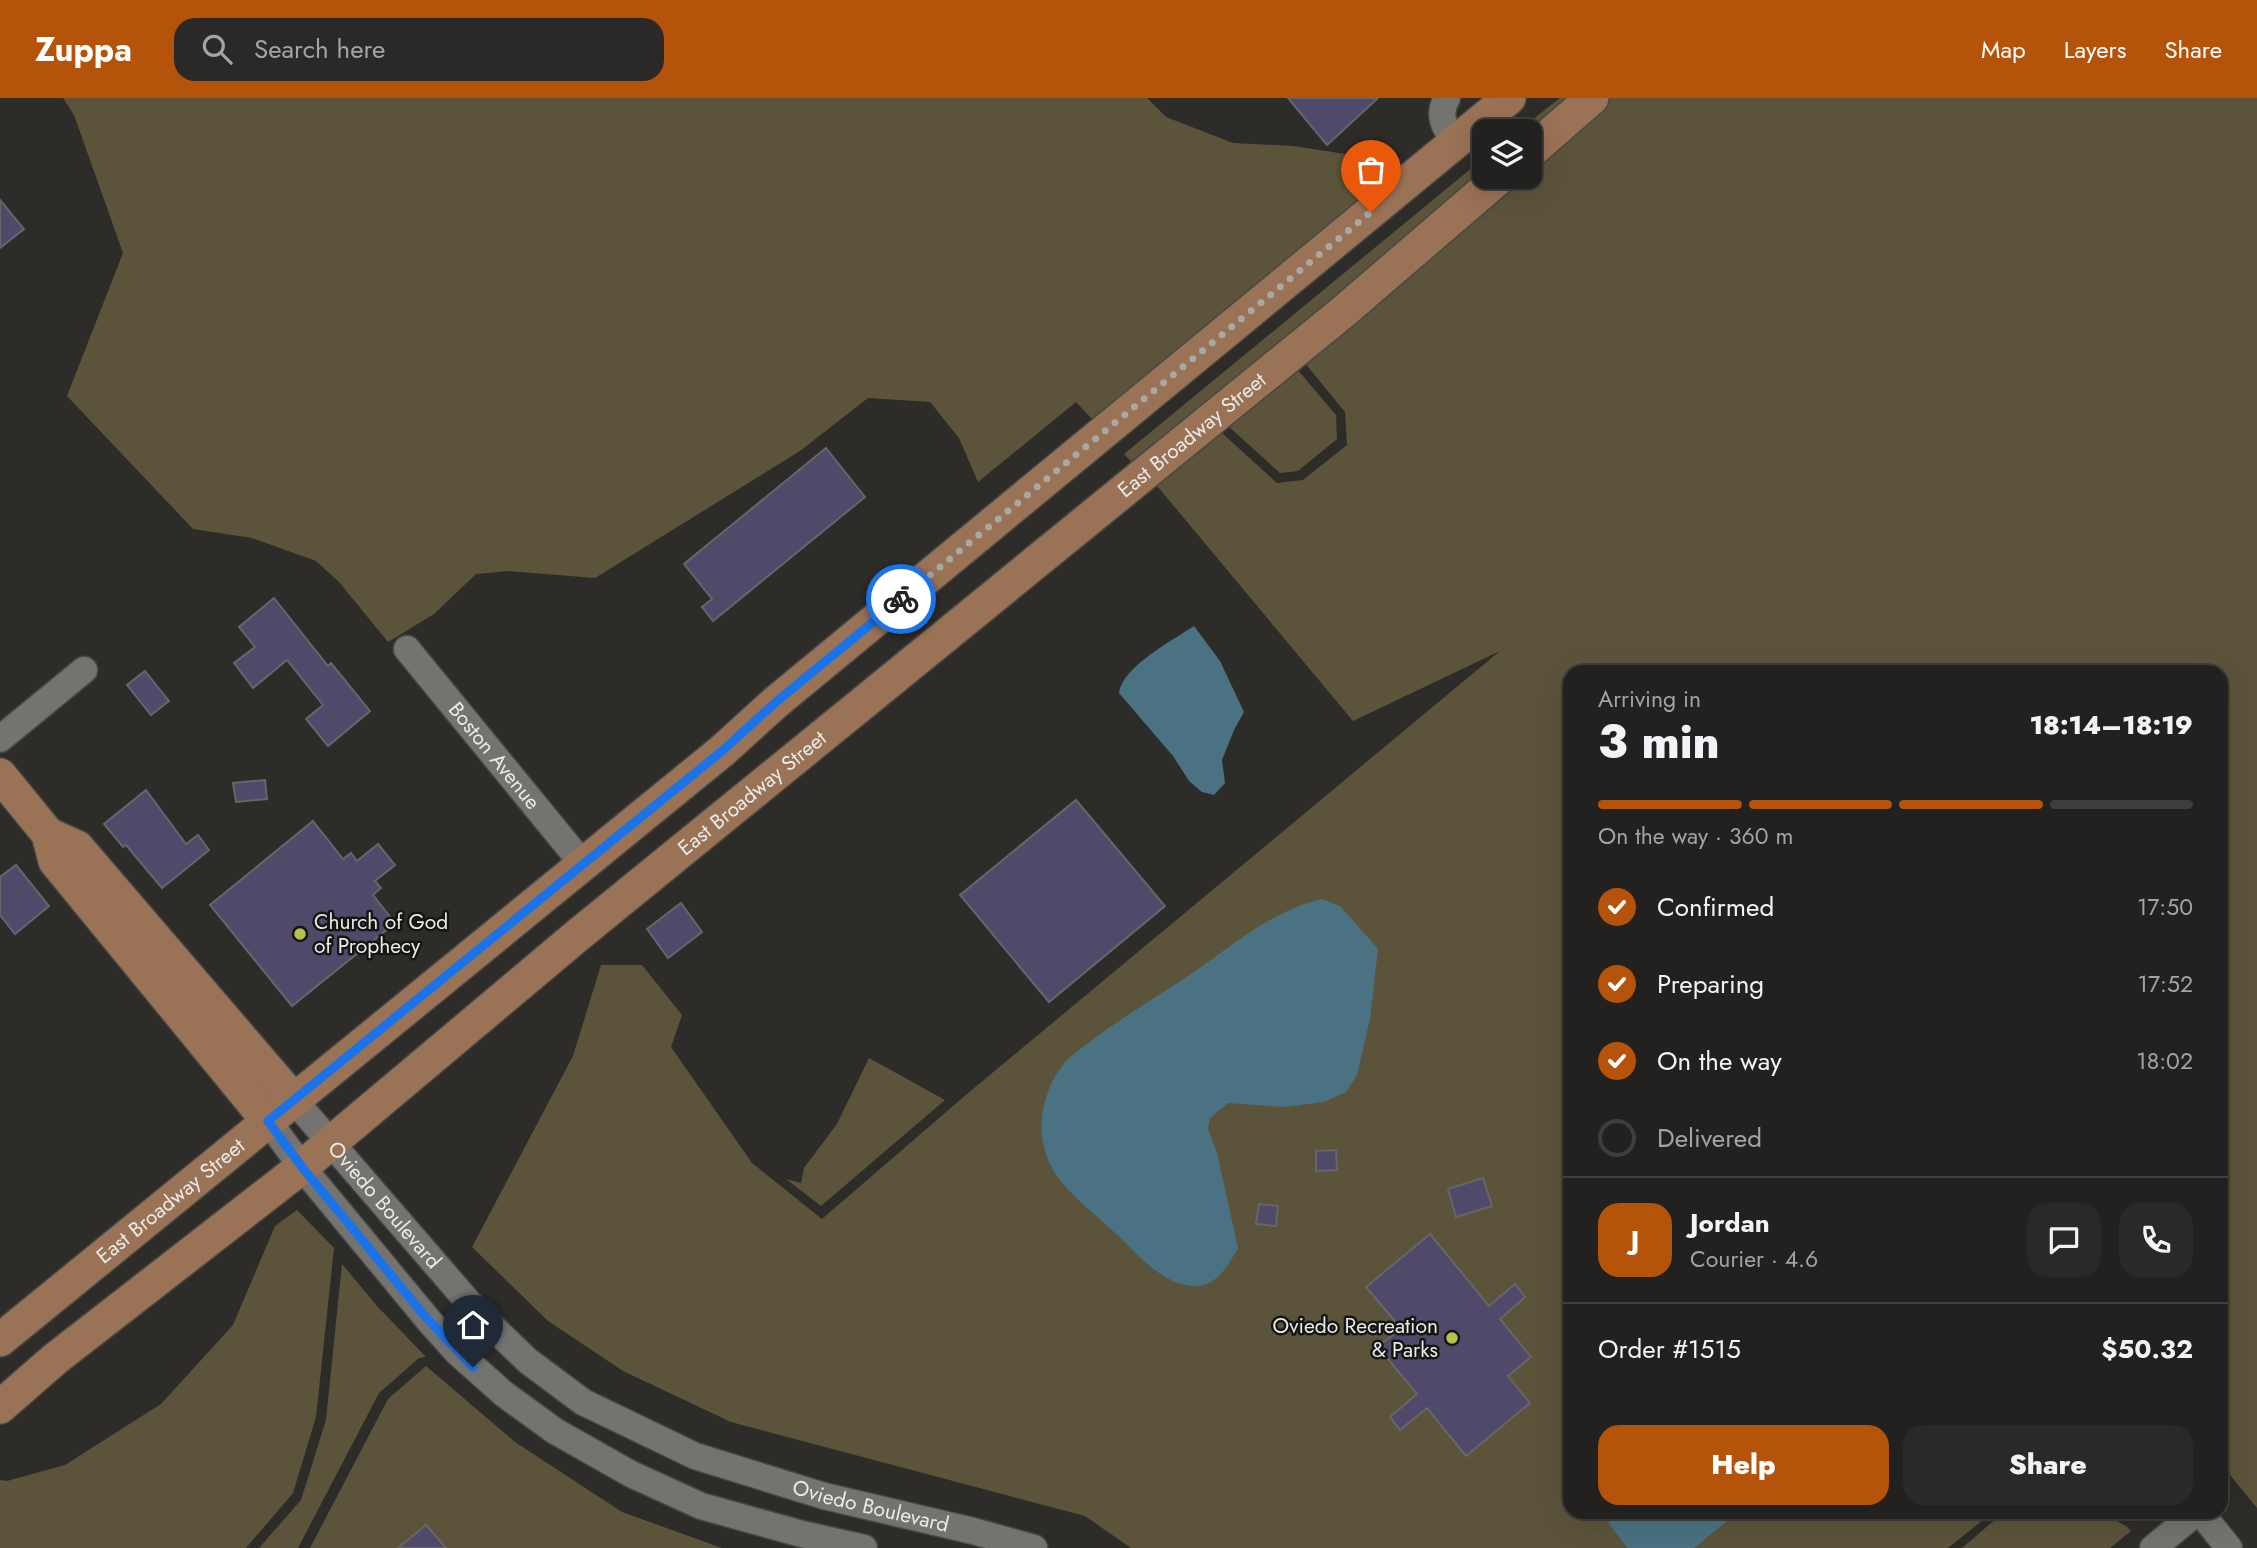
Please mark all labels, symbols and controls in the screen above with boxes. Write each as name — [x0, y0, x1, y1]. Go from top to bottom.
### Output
search box — [174, 18, 664, 81]
text: Zuppa — [35, 26, 132, 73]
icon: search — [198, 30, 236, 68]
text: Search here — [254, 30, 385, 68]
text: Map — [1981, 32, 2026, 67]
text: Layers — [2064, 32, 2126, 67]
text: Share — [2164, 32, 2222, 67]
map controls — [1472, 119, 1542, 189]
button: layers — [1472, 119, 1542, 189]
pin — [1341, 140, 1401, 212]
icon: bag — [1352, 151, 1390, 189]
street label: East Broadway Street — [1111, 366, 1272, 505]
courier — [866, 564, 936, 634]
icon: bike — [882, 580, 920, 618]
text: Arriving in — [1598, 682, 1701, 716]
street label: Boston Avenue — [441, 696, 548, 816]
text: 18:14–18:19 — [2029, 706, 2193, 744]
text: 3 min — [1598, 709, 1720, 775]
street label: East Broadway Street — [671, 724, 833, 863]
text: On the way · 360 m — [1598, 819, 1793, 853]
icon: check — [1598, 888, 1636, 926]
text: Confirmed — [1657, 888, 1774, 926]
text: 17:50 — [2137, 890, 2193, 924]
place label: Church of God of Prophecy — [314, 907, 448, 961]
marker: Church of God of Prophecy — [292, 926, 308, 942]
icon: check — [1598, 965, 1636, 1003]
text: Preparing — [1657, 965, 1764, 1003]
text: 17:52 — [2138, 967, 2193, 1001]
icon: check — [1598, 1042, 1636, 1080]
text: On the way — [1657, 1042, 1782, 1080]
text: 18:02 — [2136, 1044, 2193, 1078]
text: Delivered — [1657, 1119, 1762, 1157]
street label: East Broadway Street — [90, 1131, 251, 1271]
street label: Oviedo Boulevard — [321, 1134, 448, 1275]
button: chat — [2027, 1203, 2101, 1277]
button: phone — [2119, 1203, 2193, 1277]
text: Jordan — [1690, 1204, 1770, 1242]
text: J — [1631, 1221, 1639, 1259]
text: Courier · 4.6 — [1690, 1242, 1818, 1276]
pin — [443, 1295, 503, 1367]
icon: home — [454, 1306, 492, 1344]
place label: Oviedo Recreation & Parks — [1272, 1311, 1438, 1365]
marker: Oviedo Recreation & Parks — [1444, 1330, 1460, 1346]
text: Order #1515 — [1598, 1330, 1741, 1368]
text: $50.32 — [2101, 1330, 2193, 1368]
button: Help — [1598, 1425, 1889, 1505]
button: Share — [1903, 1425, 2193, 1505]
street label: Oviedo Boulevard — [789, 1472, 952, 1540]

